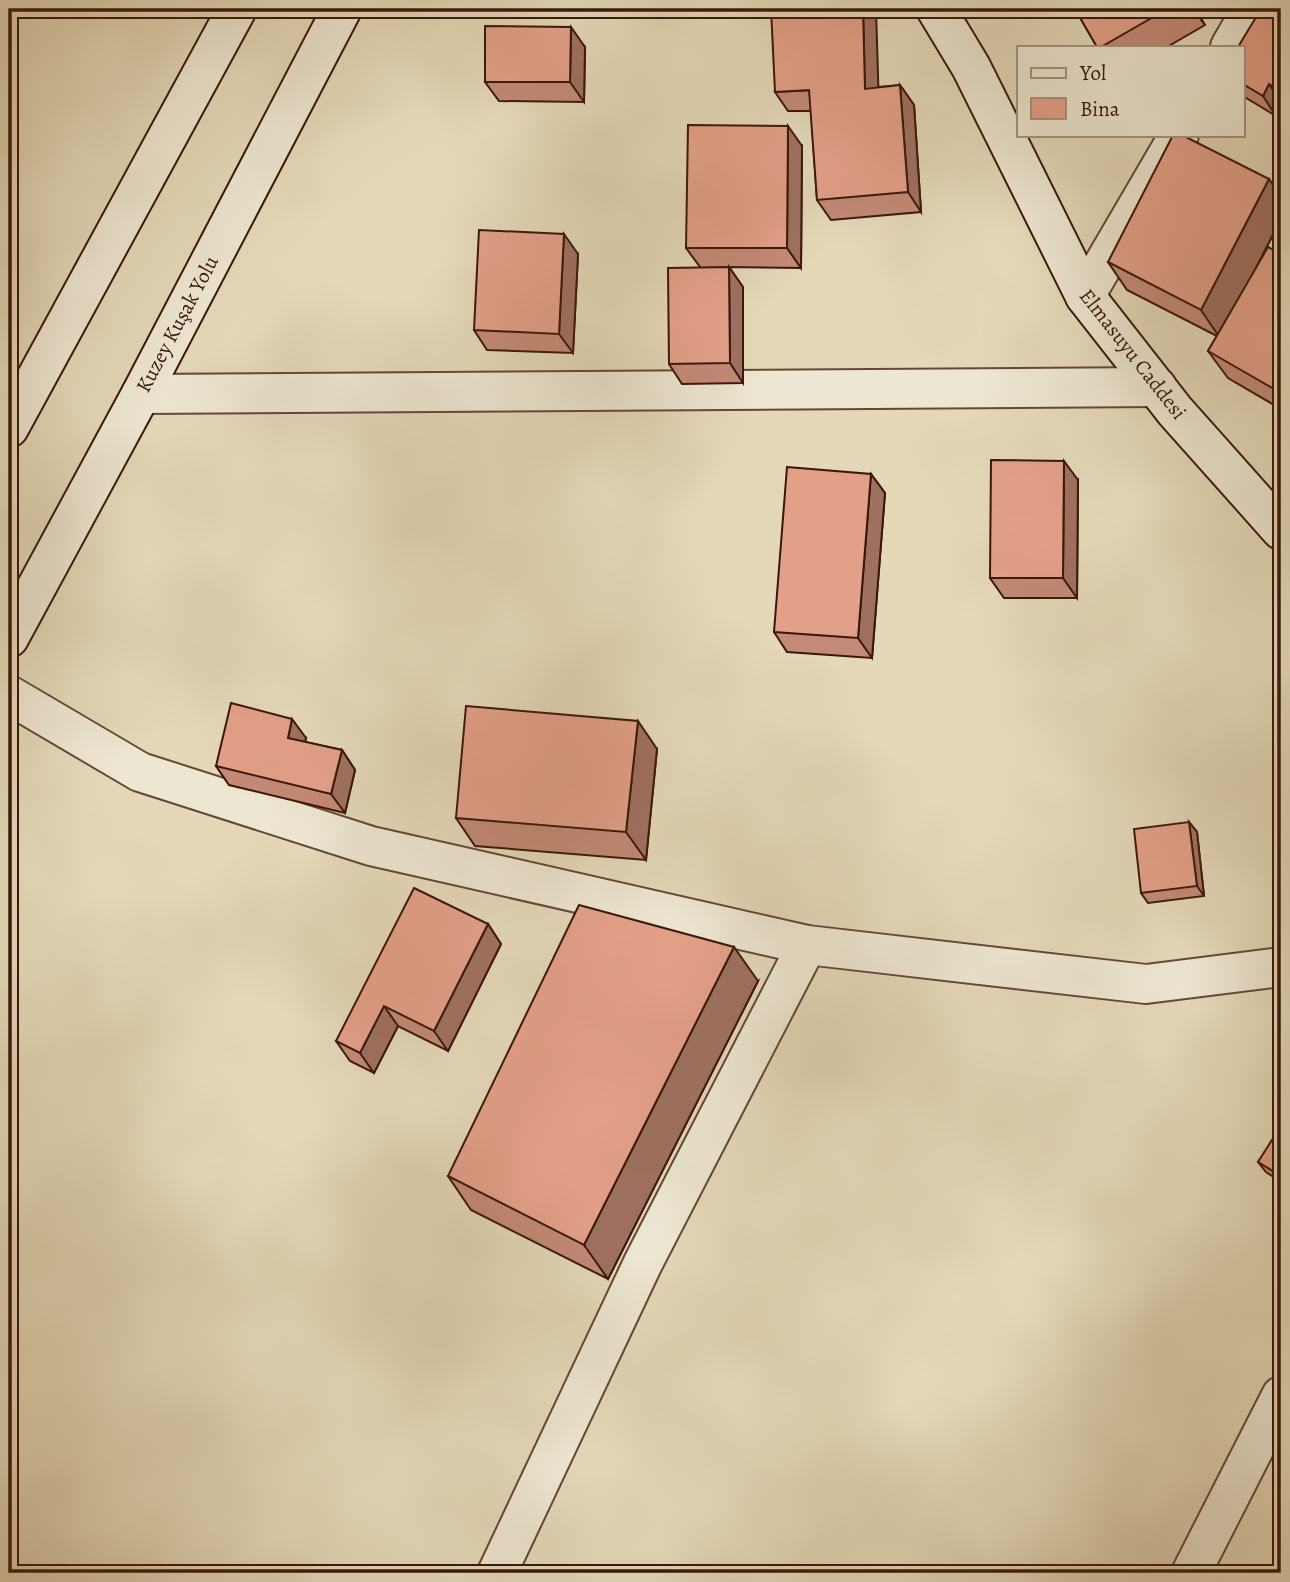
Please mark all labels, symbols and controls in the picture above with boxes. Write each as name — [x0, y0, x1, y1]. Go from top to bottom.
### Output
legend — [1017, 46, 1244, 136]
text: Yol — [1079, 59, 1106, 87]
text: Bina — [1080, 95, 1120, 123]
street label: Kuzey Kuşak Yolu — [129, 250, 225, 397]
street label: Elmasuyu Caddesi — [1073, 283, 1193, 425]

